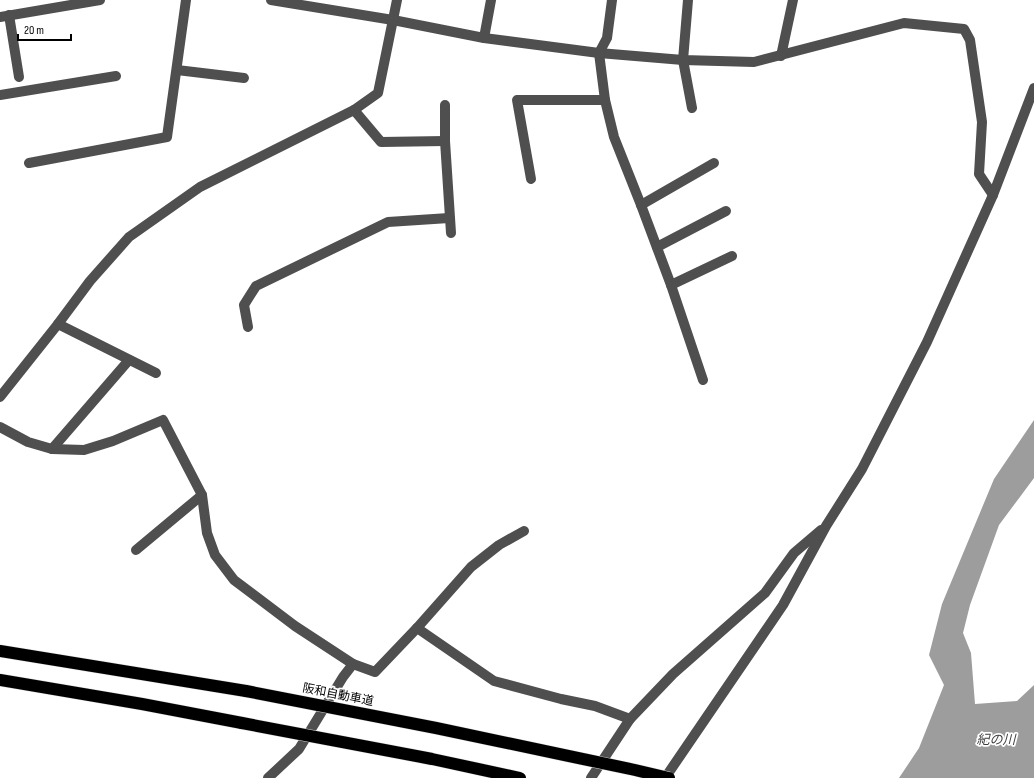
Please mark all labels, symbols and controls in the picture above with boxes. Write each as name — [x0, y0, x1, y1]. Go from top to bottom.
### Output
scale bar — [18, 16, 71, 42]
text: 20 m — [24, 23, 44, 38]
street label: 阪和自動車道 — [301, 681, 375, 709]
water label: 紀の川 — [976, 732, 1017, 748]

